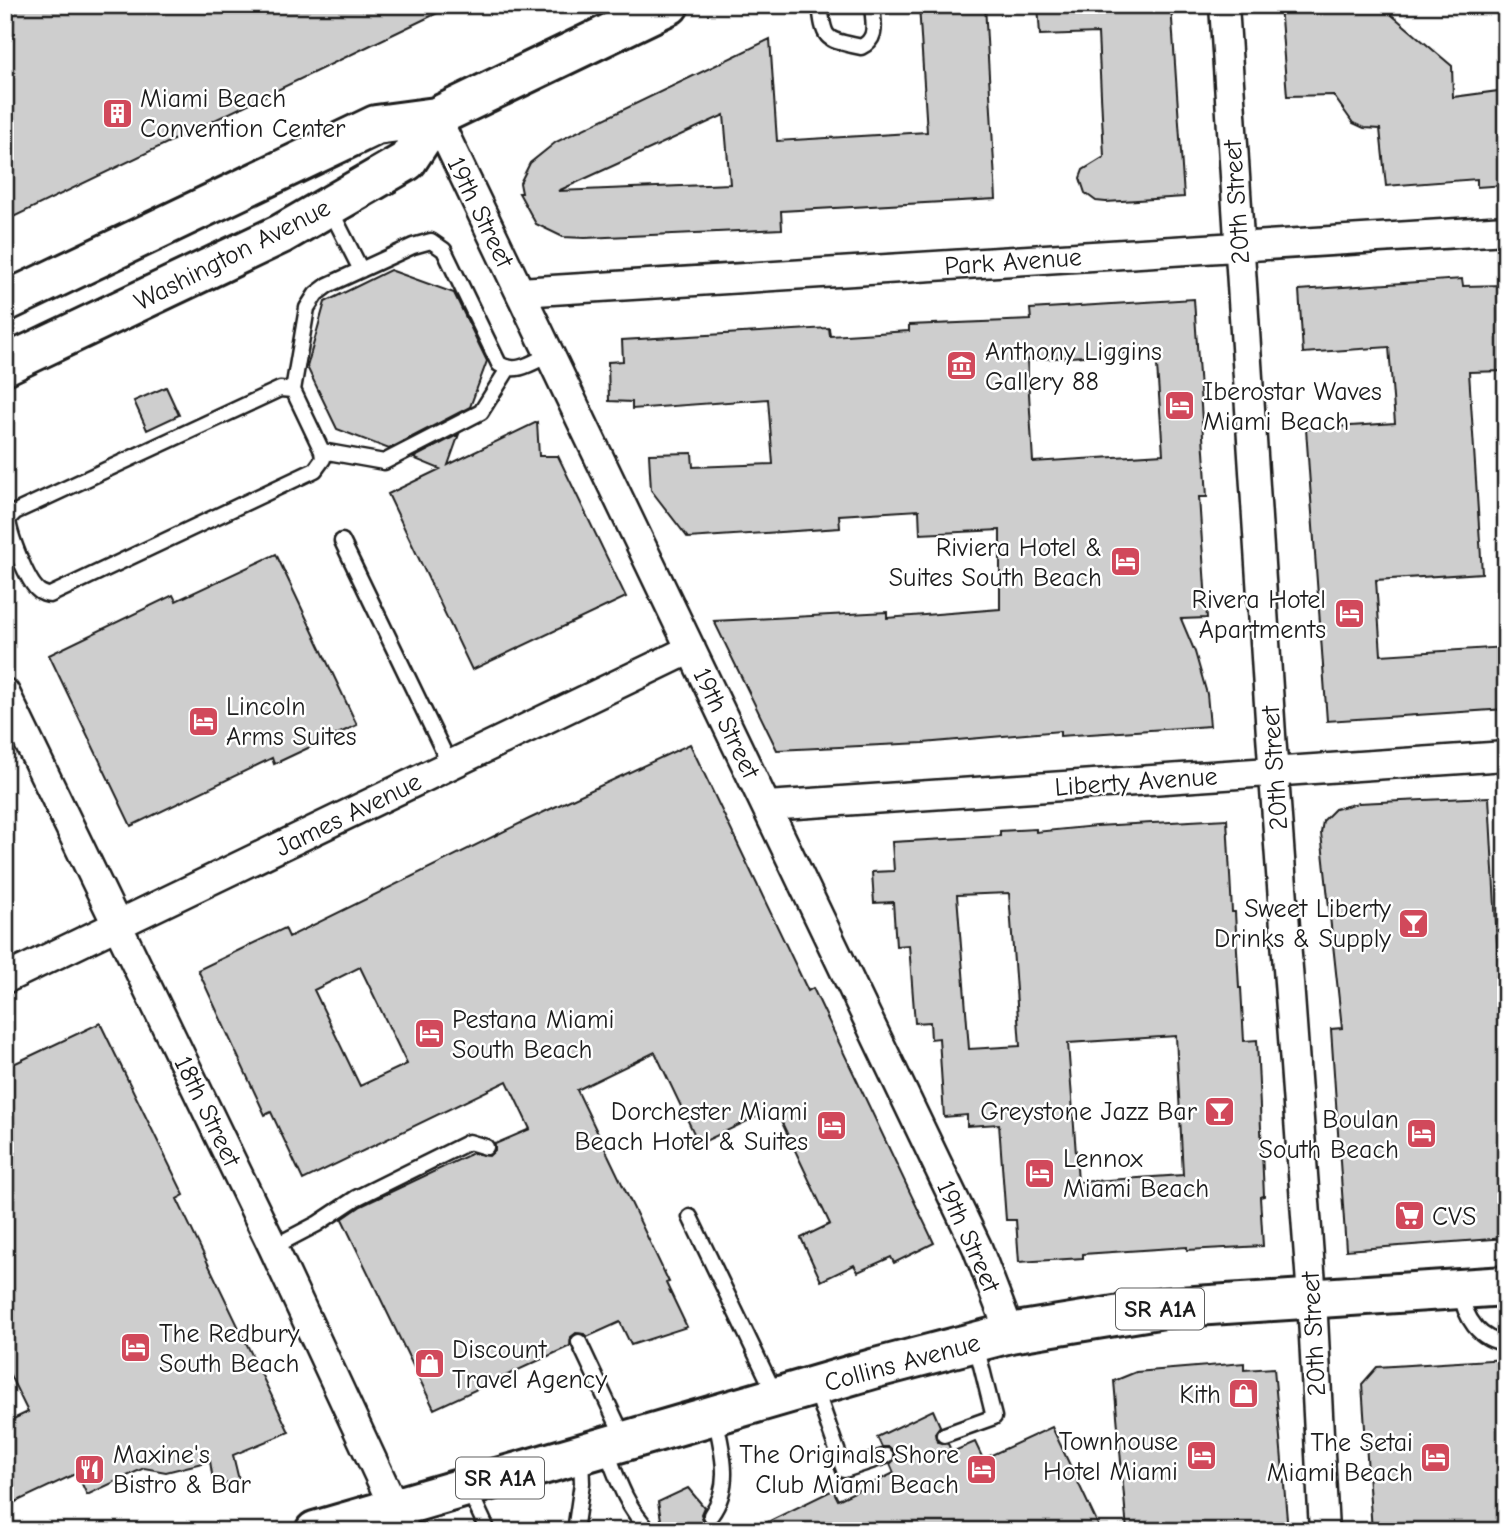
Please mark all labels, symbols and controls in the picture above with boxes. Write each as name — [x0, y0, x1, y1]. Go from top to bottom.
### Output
place label: Miami Beach Convention Center — [140, 84, 346, 144]
building icon: Miami Beach Convention Center — [100, 96, 134, 130]
street label: 20th Street — [1218, 137, 1256, 265]
street label: 19th Street — [440, 152, 520, 274]
street label: Washington Avenue — [130, 193, 335, 317]
street label: Park Avenue — [943, 242, 1083, 282]
place label: Anthony Liggins Gallery 88 — [985, 337, 1162, 397]
museum icon: Anthony Liggins Gallery 88 — [945, 349, 979, 383]
place label: Iberostar Waves Miami Beach — [1203, 377, 1382, 437]
hotel icon: Iberostar Waves Miami Beach — [1163, 389, 1197, 423]
place label: Riviera Hotel & Suites South Beach — [889, 533, 1102, 593]
hotel icon: Riviera Hotel & Suites South Beach — [1108, 545, 1142, 579]
place label: Rivera Hotel Apartments — [1192, 585, 1326, 645]
hotel icon: Rivera Hotel Apartments — [1332, 597, 1366, 631]
street label: 19th Street — [686, 663, 766, 785]
place label: Lincoln Arms Suites — [226, 692, 357, 752]
street label: 20th Street — [1256, 703, 1294, 831]
hotel icon: Lincoln Arms Suites — [186, 704, 220, 738]
street label: Liberty Avenue — [1054, 761, 1218, 803]
street label: James Avenue — [271, 767, 426, 863]
place label: Sweet Liberty Drinks & Supply — [1214, 894, 1391, 954]
bar icon: Sweet Liberty Drinks & Supply — [1397, 906, 1431, 940]
place label: Pestana Miami South Beach — [452, 1005, 614, 1065]
hotel icon: Pestana Miami South Beach — [412, 1017, 446, 1051]
street label: 18th Street — [168, 1051, 247, 1173]
bar icon: Greystone Jazz Bar — [1203, 1094, 1237, 1128]
place label: Dorchester Miami Beach Hotel & Suites — [574, 1097, 808, 1157]
place label: Greystone Jazz Bar — [980, 1097, 1198, 1127]
place label: Boulan South Beach — [1259, 1105, 1399, 1165]
hotel icon: Dorchester Miami Beach Hotel & Suites — [814, 1109, 848, 1143]
hotel icon: Boulan South Beach — [1405, 1117, 1439, 1151]
place label: Lennox Miami Beach — [1063, 1144, 1209, 1204]
hotel icon: Lennox Miami Beach — [1023, 1156, 1057, 1190]
street label: 19th Street — [930, 1176, 1007, 1298]
supermarket icon: CVS — [1392, 1199, 1426, 1233]
place label: CVS — [1432, 1202, 1476, 1232]
street label: 20th Street — [1296, 1269, 1332, 1397]
road number: SR A1A — [1116, 1288, 1204, 1330]
place label: The Redbury South Beach — [159, 1319, 300, 1379]
street label: Collins Avenue — [821, 1328, 983, 1398]
hotel icon: The Redbury South Beach — [119, 1331, 153, 1365]
place label: Discount Travel Agency — [452, 1335, 607, 1395]
shop icon: Discount Travel Agency — [412, 1347, 446, 1381]
shop icon: Kith — [1227, 1377, 1261, 1411]
place label: Kith — [1179, 1380, 1221, 1410]
place label: Townhouse Hotel Miami — [1043, 1427, 1178, 1487]
place label: The Setai Miami Beach — [1267, 1428, 1413, 1488]
hotel icon: Townhouse Hotel Miami — [1184, 1439, 1218, 1473]
place label: Maxine's Bistro & Bar — [113, 1440, 252, 1500]
place label: The Originals Shore Club Miami Beach — [739, 1440, 959, 1500]
hotel icon: The Setai Miami Beach — [1419, 1440, 1453, 1474]
restaurant icon: Maxine's Bistro & Bar — [73, 1452, 107, 1486]
hotel icon: The Originals Shore Club Miami Beach — [965, 1452, 999, 1486]
road number: SR A1A — [456, 1458, 544, 1498]

